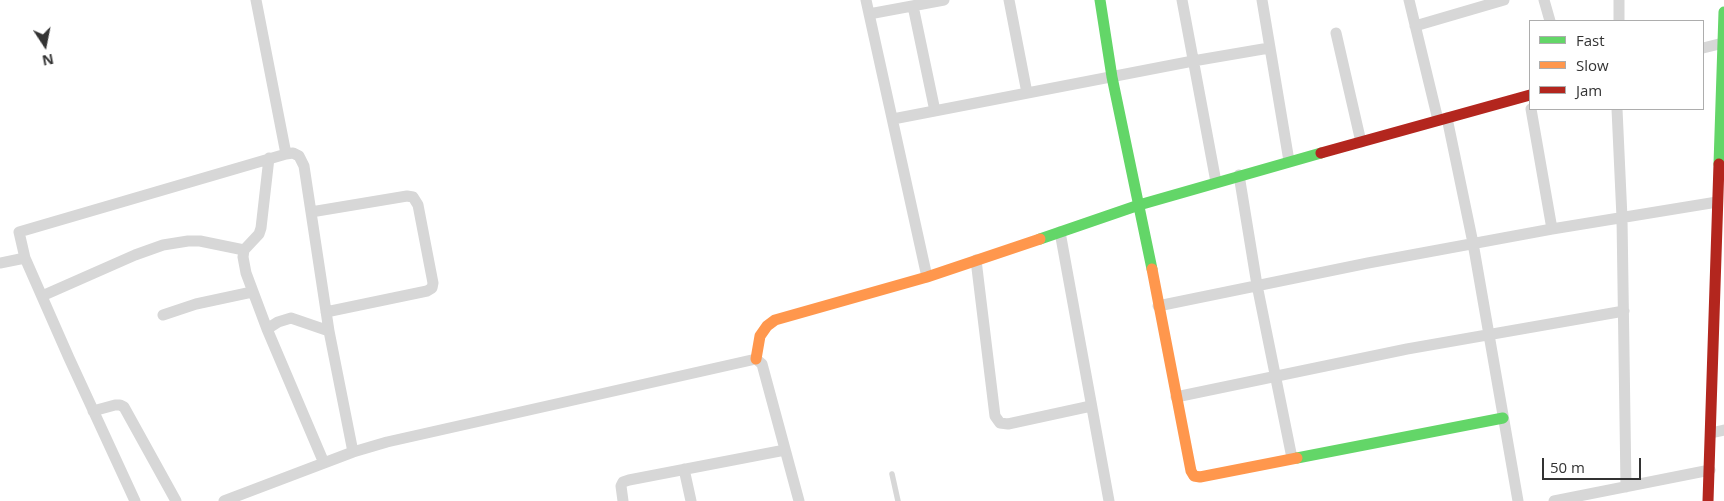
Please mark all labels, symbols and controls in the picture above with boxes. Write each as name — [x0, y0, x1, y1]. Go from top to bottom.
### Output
north arrow — [20, 20, 70, 70]
legend — [1529, 20, 1704, 110]
text: Fast — [1576, 30, 1605, 50]
text: N — [41, 50, 55, 71]
text: Slow — [1576, 55, 1609, 75]
text: Jam — [1576, 80, 1602, 100]
scale bar — [1544, 448, 1643, 480]
text: 50 m — [1550, 457, 1585, 477]

